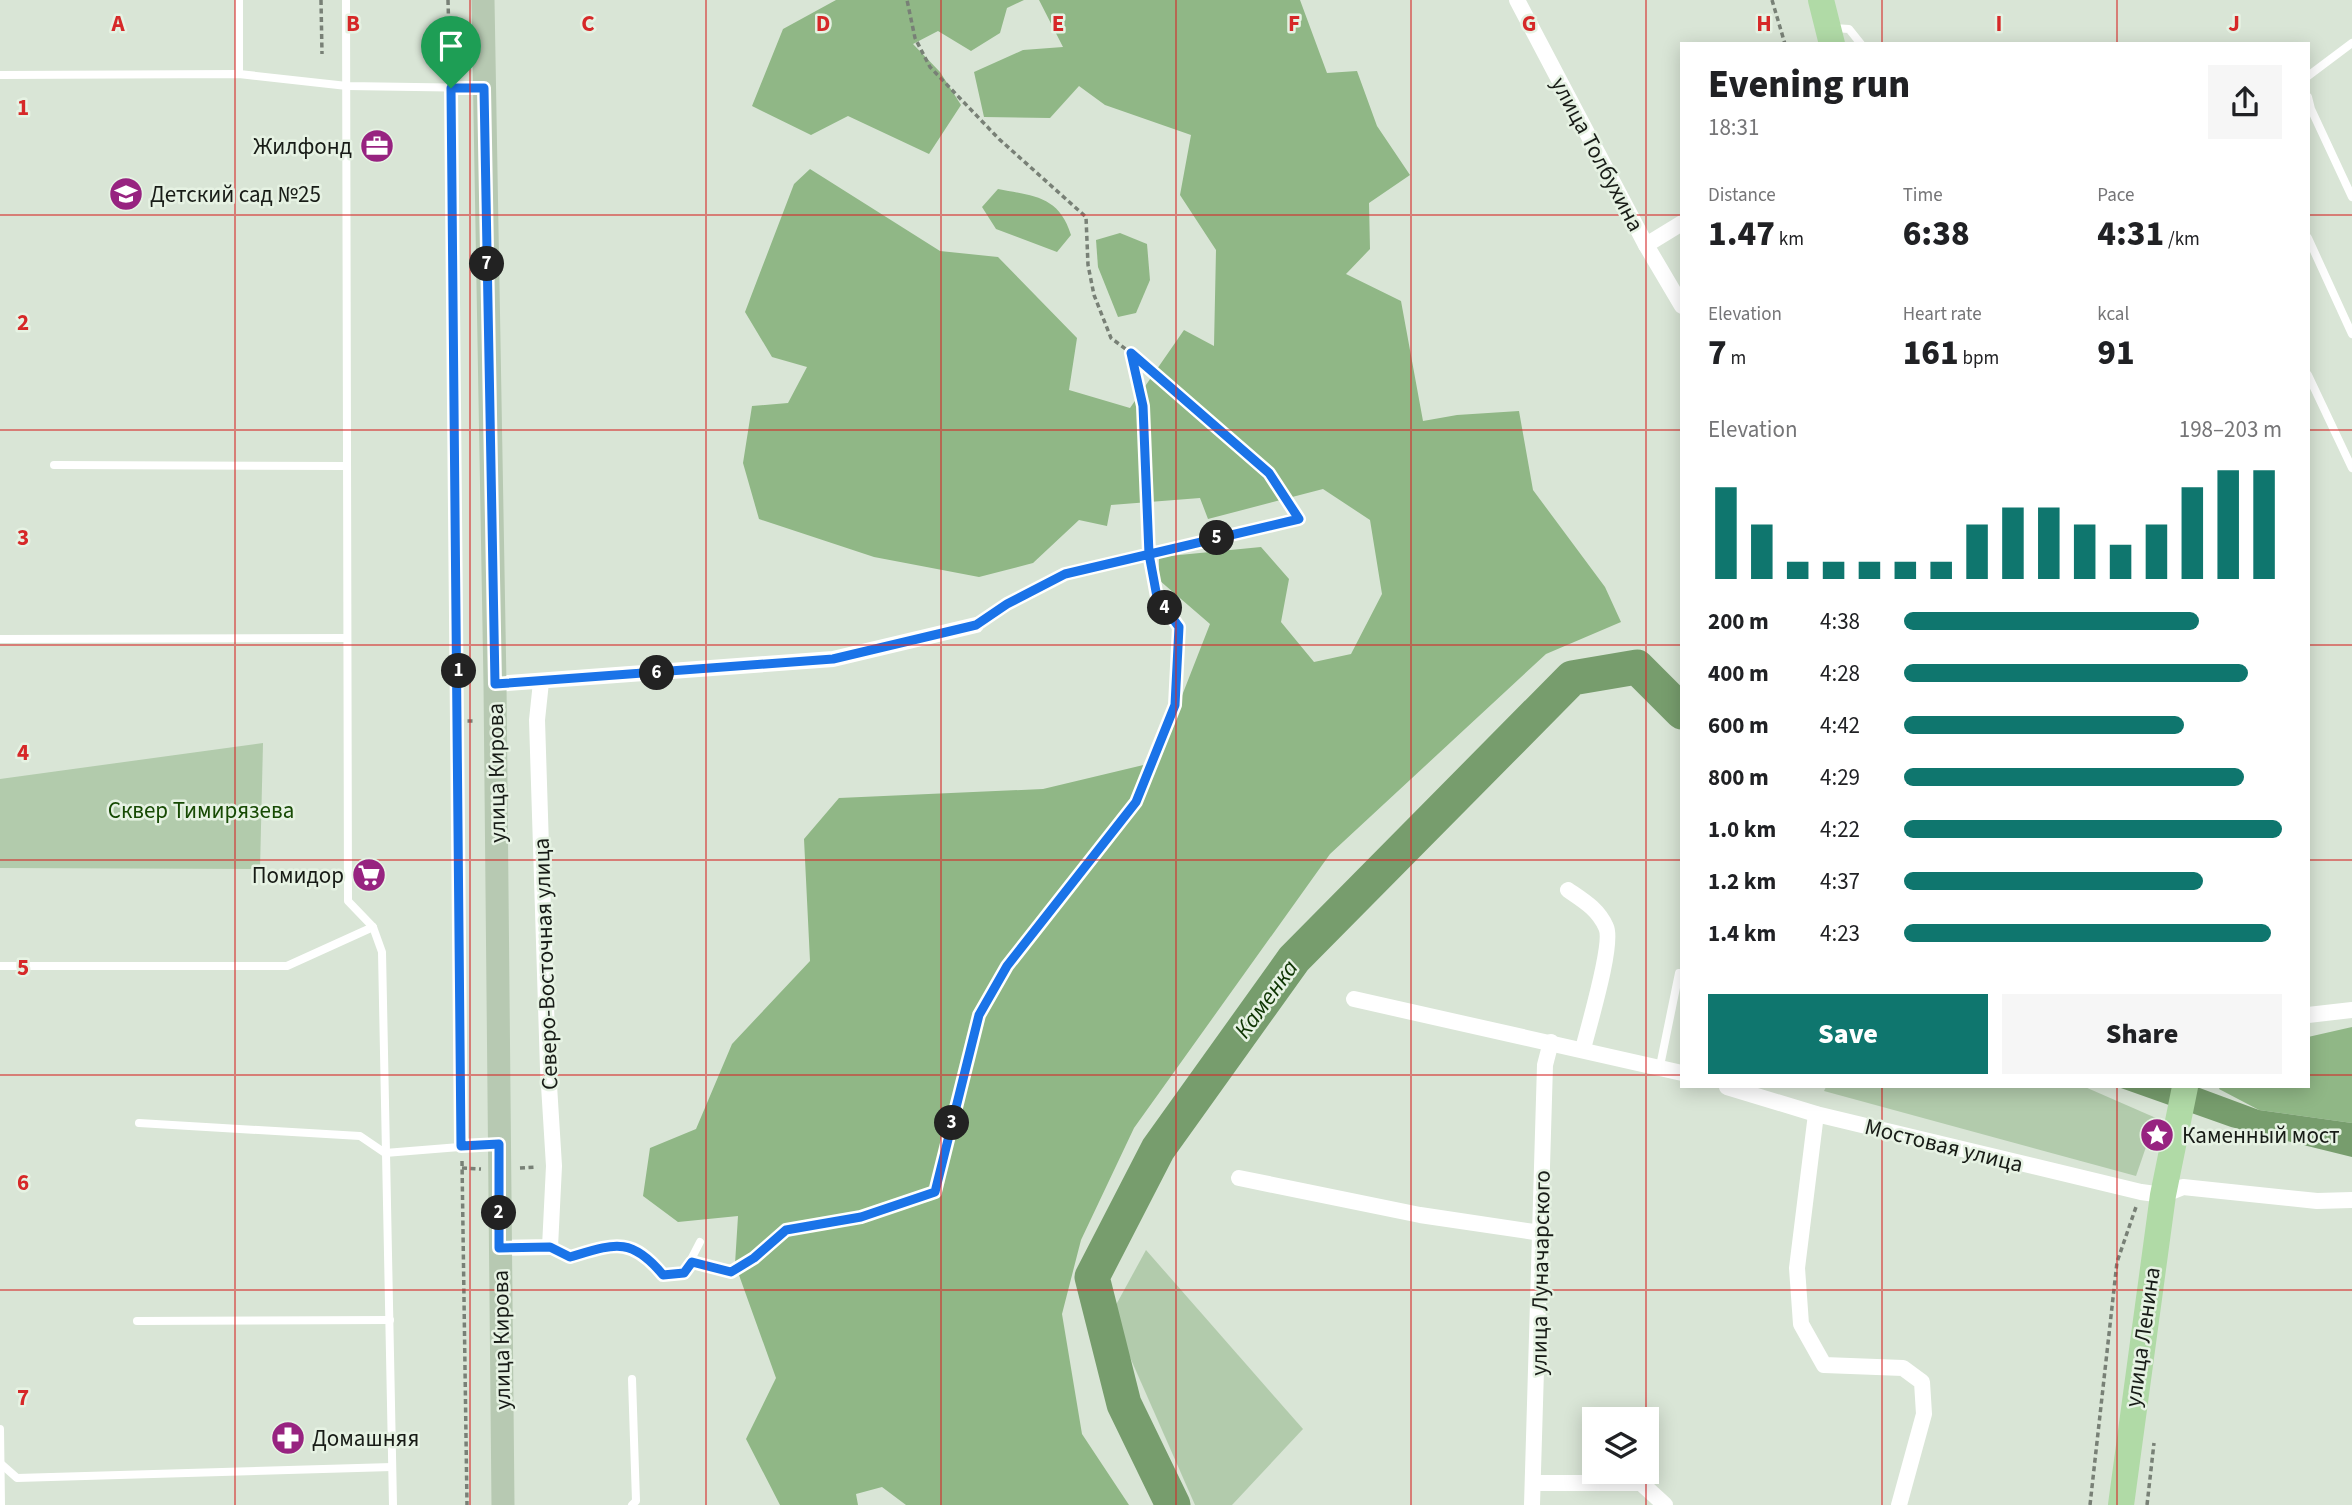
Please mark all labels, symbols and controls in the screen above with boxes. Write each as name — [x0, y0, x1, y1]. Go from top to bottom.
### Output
text: A — [110, 7, 125, 40]
text: B — [346, 7, 360, 40]
text: C — [581, 7, 595, 40]
text: D — [816, 7, 830, 40]
text: E — [1052, 7, 1064, 40]
text: F — [1288, 7, 1300, 40]
text: G — [1522, 7, 1536, 40]
text: H — [1756, 7, 1772, 40]
text: I — [1996, 7, 2002, 40]
text: J — [2228, 7, 2240, 40]
pin — [421, 16, 481, 88]
icon: arrive — [432, 27, 470, 65]
text: Evening run — [1708, 58, 1910, 112]
button: share — [2208, 65, 2282, 139]
street label: улица Толбухина — [1543, 71, 1652, 237]
text: 1 — [17, 91, 29, 124]
text: 18:31 — [1708, 111, 1759, 144]
office icon: Жилфонд — [358, 127, 396, 165]
place label: Жилфонд — [253, 130, 352, 163]
school or university icon: Детский сад №25 — [107, 175, 145, 213]
place label: Детский сад №25 — [150, 178, 321, 211]
text: Distance — [1708, 182, 1776, 209]
text: Time — [1903, 182, 1943, 209]
text: Pace — [2097, 182, 2135, 209]
text: 1.47 — [1708, 209, 1775, 259]
text: 6:38 — [1903, 209, 1970, 259]
text: 4:31 — [2097, 209, 2164, 259]
text: km — [1775, 226, 1804, 253]
text: /km — [2164, 226, 2200, 253]
pin: 7 — [470, 246, 504, 282]
text: 7 — [481, 250, 492, 277]
text: Elevation — [1708, 301, 1782, 328]
text: Heart rate — [1903, 301, 1982, 328]
text: kcal — [2097, 301, 2129, 328]
text: 2 — [17, 306, 29, 339]
text: 7 — [1708, 328, 1727, 378]
text: 161 — [1903, 328, 1959, 378]
text: 91 — [2097, 328, 2135, 378]
text: m — [1727, 345, 1746, 372]
text: bpm — [1959, 345, 1999, 372]
text: Elevation — [1708, 413, 1798, 446]
text: 198–203 m — [2179, 413, 2282, 446]
pin: 5 — [1200, 520, 1234, 556]
text: 3 — [17, 521, 29, 554]
text: 5 — [1211, 524, 1222, 551]
pin: 4 — [1148, 590, 1182, 626]
text: 4 — [1159, 594, 1170, 621]
text: 200 m — [1708, 605, 1769, 638]
text: 4:38 — [1820, 605, 1860, 638]
pin: 1 — [442, 654, 476, 688]
pin: 6 — [640, 656, 674, 690]
text: 1 — [453, 657, 464, 684]
text: 400 m — [1708, 657, 1769, 690]
text: 4:28 — [1820, 657, 1860, 690]
text: 6 — [651, 659, 662, 686]
street label: улица Кирова — [479, 703, 514, 843]
text: 600 m — [1708, 709, 1769, 742]
text: 4:42 — [1820, 709, 1860, 742]
text: 4 — [17, 736, 29, 769]
text: 800 m — [1708, 761, 1769, 794]
text: 4:29 — [1820, 761, 1860, 794]
park label: Сквер Тимирязева — [108, 794, 294, 827]
text: 1.0 km — [1708, 813, 1776, 846]
text: 4:22 — [1820, 813, 1860, 846]
street label: Северо-Восточная улица — [525, 837, 566, 1091]
supermarket icon: Помидор — [350, 856, 388, 894]
place label: Помидор — [252, 859, 344, 892]
text: 1.2 km — [1708, 865, 1776, 898]
text: 4:37 — [1820, 865, 1860, 898]
text: 1.4 km — [1708, 917, 1776, 950]
text: 4:23 — [1820, 917, 1860, 950]
text: 5 — [17, 951, 29, 984]
water label: Каменка — [1226, 953, 1307, 1046]
button: Save — [1708, 994, 1988, 1074]
button: Share — [2002, 994, 2282, 1074]
pin: 3 — [934, 1106, 970, 1140]
text: 3 — [946, 1109, 957, 1136]
street label: Мостовая улица — [1861, 1110, 2027, 1181]
place icon: Каменный мост — [2138, 1116, 2176, 1154]
place label: Каменный мост — [2182, 1119, 2340, 1152]
text: 6 — [17, 1166, 29, 1199]
street label: улица Луначарского — [1522, 1170, 1559, 1376]
pin: 2 — [482, 1196, 516, 1230]
text: 2 — [493, 1199, 504, 1226]
street label: улица Ленина — [2116, 1265, 2169, 1409]
street label: улица Кирова — [484, 1270, 519, 1410]
text: 7 — [17, 1381, 29, 1414]
map controls — [1582, 1407, 1659, 1484]
button: layers — [1582, 1407, 1659, 1484]
pharmacy icon: Домашняя — [269, 1419, 307, 1457]
place label: Домашняя — [312, 1422, 419, 1455]

